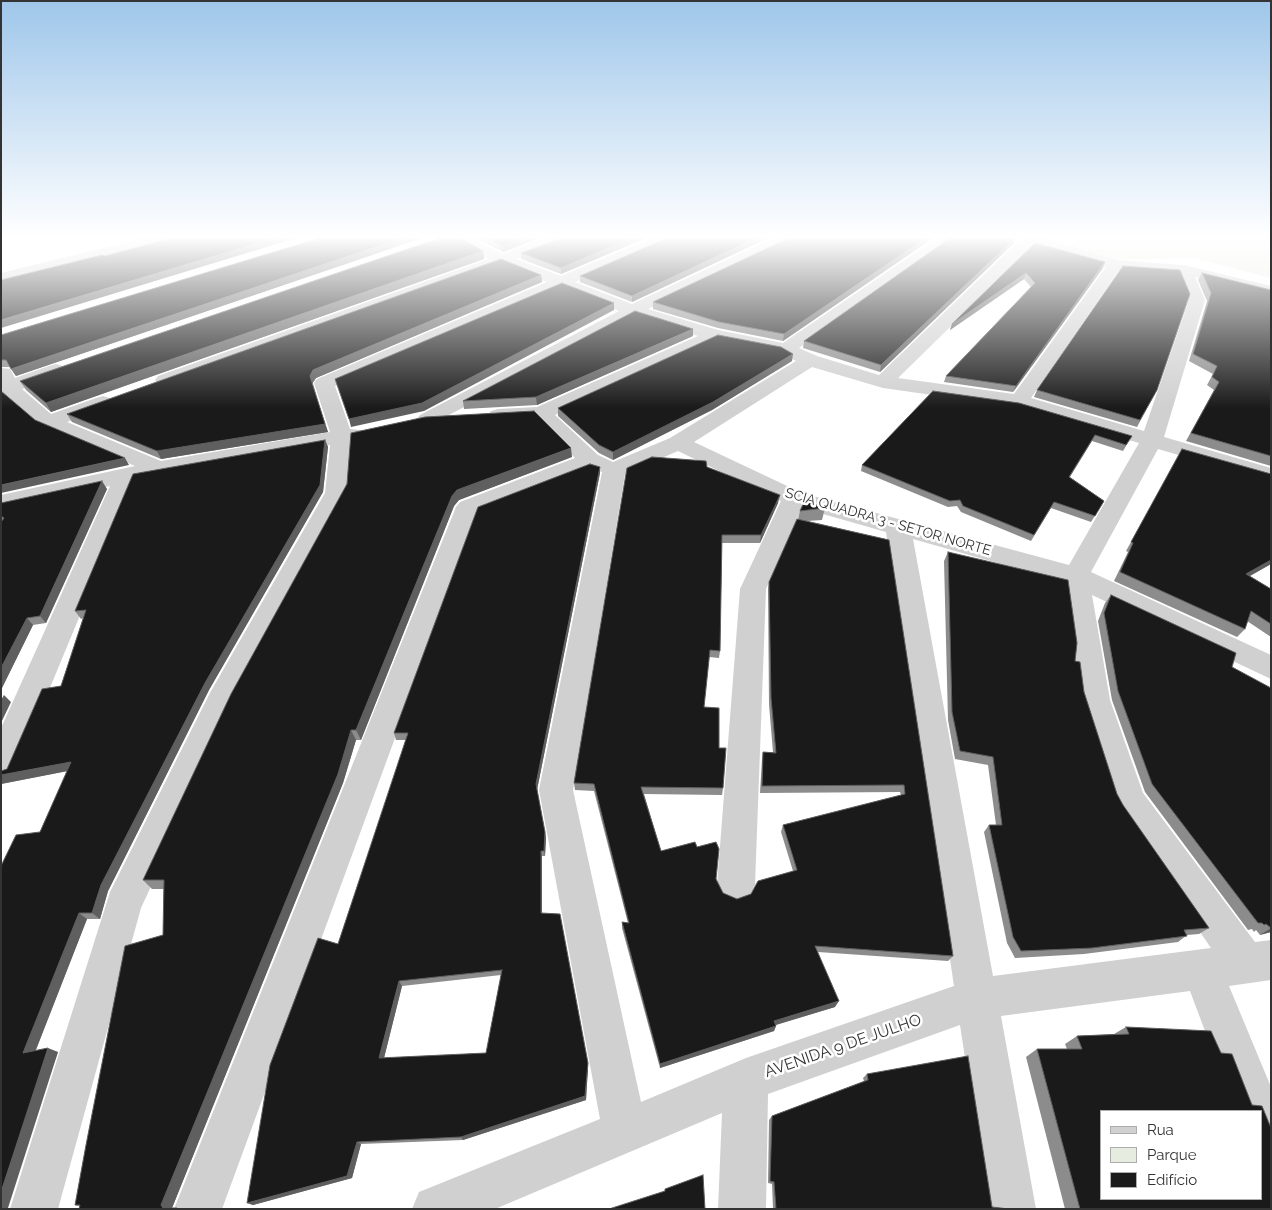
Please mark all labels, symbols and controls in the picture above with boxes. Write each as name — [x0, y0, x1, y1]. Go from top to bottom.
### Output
street label: SCIA QUADRA 3 - SETOR NORTE — [783, 485, 993, 559]
street label: AVENIDA 9 DE JULHO — [762, 1010, 924, 1082]
legend — [1100, 1110, 1262, 1200]
text: Rua — [1147, 1121, 1174, 1139]
text: Parque — [1147, 1146, 1196, 1164]
text: Edifício — [1147, 1171, 1197, 1189]

